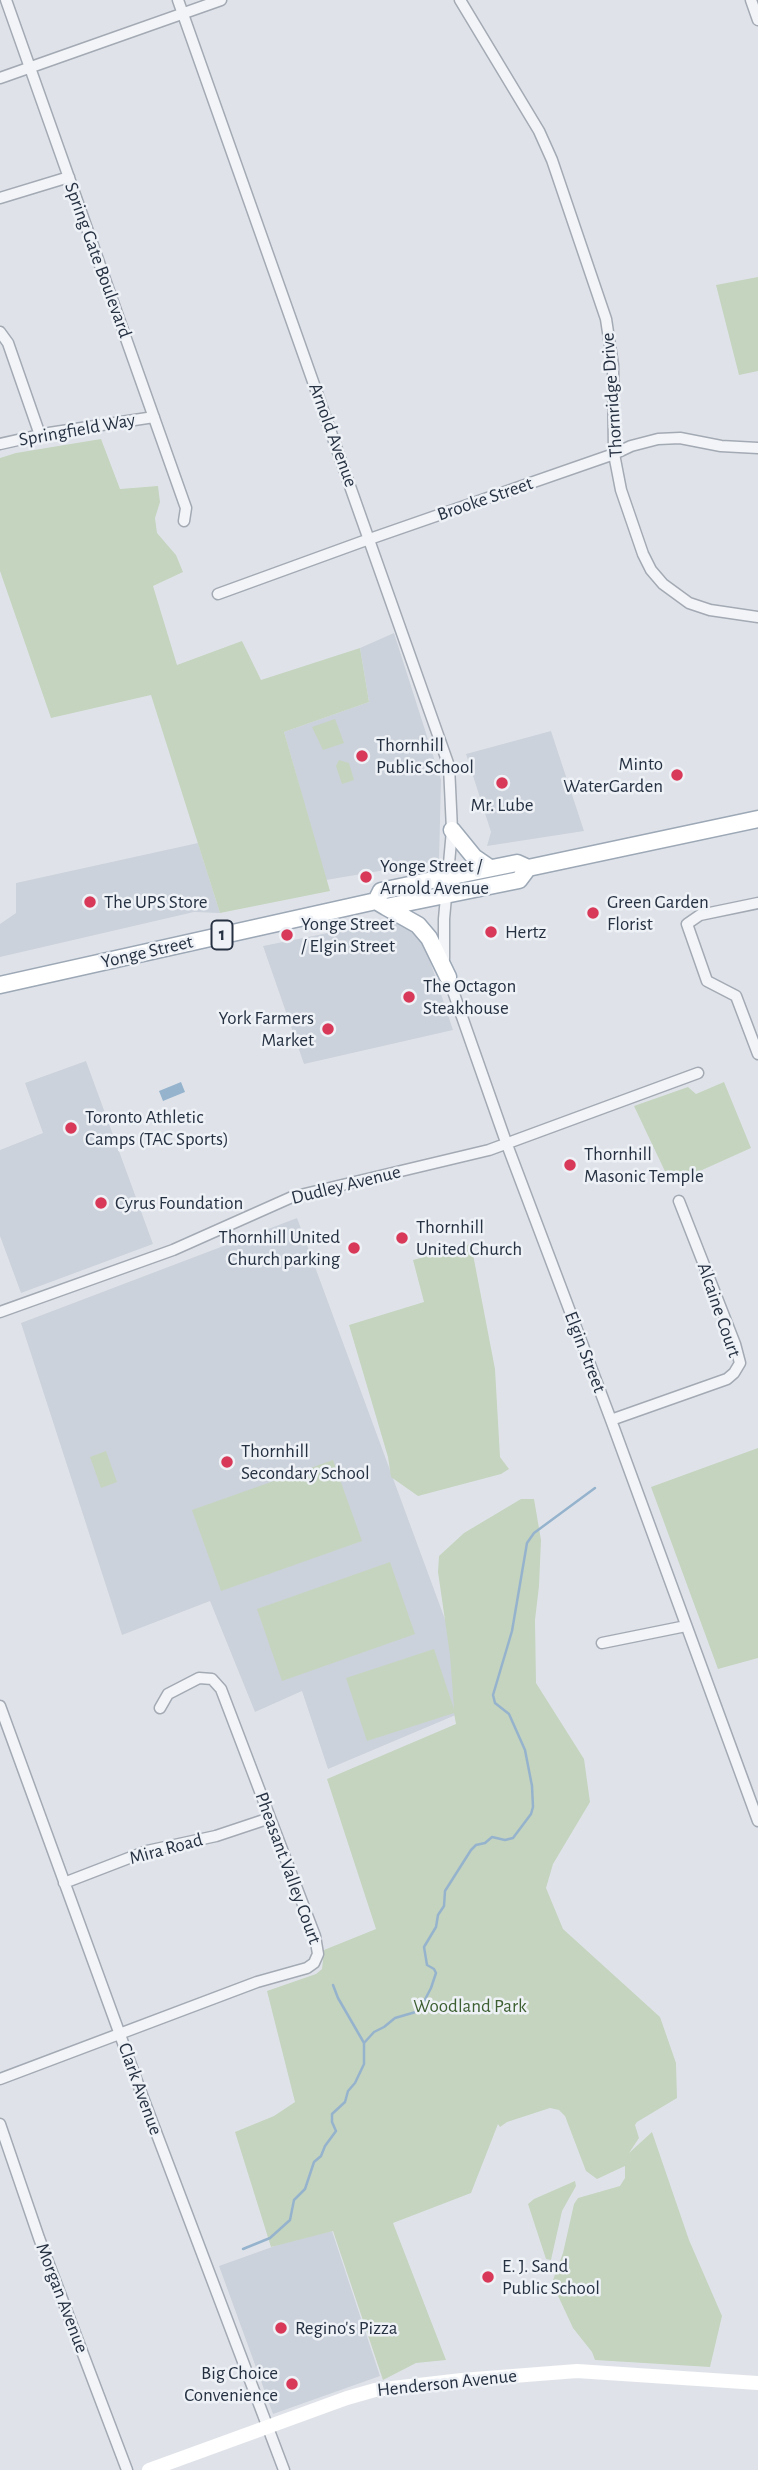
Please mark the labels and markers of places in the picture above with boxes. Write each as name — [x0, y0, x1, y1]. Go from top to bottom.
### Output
place label: Thornhill Public School — [376, 734, 474, 778]
marker: Thornhill Public School — [354, 748, 370, 764]
place label: Minto WaterGarden — [563, 753, 663, 797]
marker: Minto WaterGarden — [669, 767, 685, 783]
marker: Mr. Lube — [494, 775, 510, 791]
place label: Mr. Lube — [471, 794, 533, 816]
place label: Yonge Street / Arnold Avenue — [380, 855, 489, 899]
marker: Yonge Street / Arnold Avenue — [358, 869, 374, 885]
place label: The UPS Store — [104, 891, 208, 913]
place label: Green Garden Florist — [607, 891, 709, 935]
marker: The UPS Store — [82, 894, 98, 910]
marker: Green Garden Florist — [585, 905, 601, 921]
place label: Yonge Street / Elgin Street — [301, 913, 395, 957]
place label: Hertz — [505, 921, 546, 943]
marker: Hertz — [483, 924, 499, 940]
marker: Yonge Street / Elgin Street — [279, 927, 295, 943]
place label: The Octagon Steakhouse — [423, 975, 516, 1019]
marker: The Octagon Steakhouse — [401, 989, 417, 1005]
place label: York Farmers Market — [219, 1007, 314, 1051]
marker: York Farmers Market — [320, 1021, 336, 1037]
place label: Toronto Athletic Camps (TAC Sports) — [85, 1106, 229, 1150]
marker: Toronto Athletic Camps (TAC Sports) — [63, 1120, 79, 1136]
place label: Thornhill Masonic Temple — [584, 1143, 704, 1187]
marker: Thornhill Masonic Temple — [562, 1157, 578, 1173]
place label: Cyrus Foundation — [115, 1192, 243, 1214]
marker: Cyrus Foundation — [93, 1195, 109, 1211]
place label: Thornhill United Church — [416, 1216, 522, 1260]
place label: Thornhill United Church parking — [219, 1226, 340, 1270]
marker: Thornhill United Church — [394, 1230, 410, 1246]
marker: Thornhill United Church parking — [346, 1240, 362, 1256]
place label: Thornhill Secondary School — [241, 1440, 370, 1484]
marker: Thornhill Secondary School — [219, 1454, 235, 1470]
place label: E. J. Sand Public School — [502, 2255, 600, 2299]
marker: E. J. Sand Public School — [480, 2269, 496, 2285]
place label: Regino's Pizza — [295, 2317, 398, 2339]
marker: Regino's Pizza — [273, 2320, 289, 2336]
place label: Big Choice Convenience — [184, 2362, 278, 2406]
marker: Big Choice Convenience — [284, 2376, 300, 2392]

